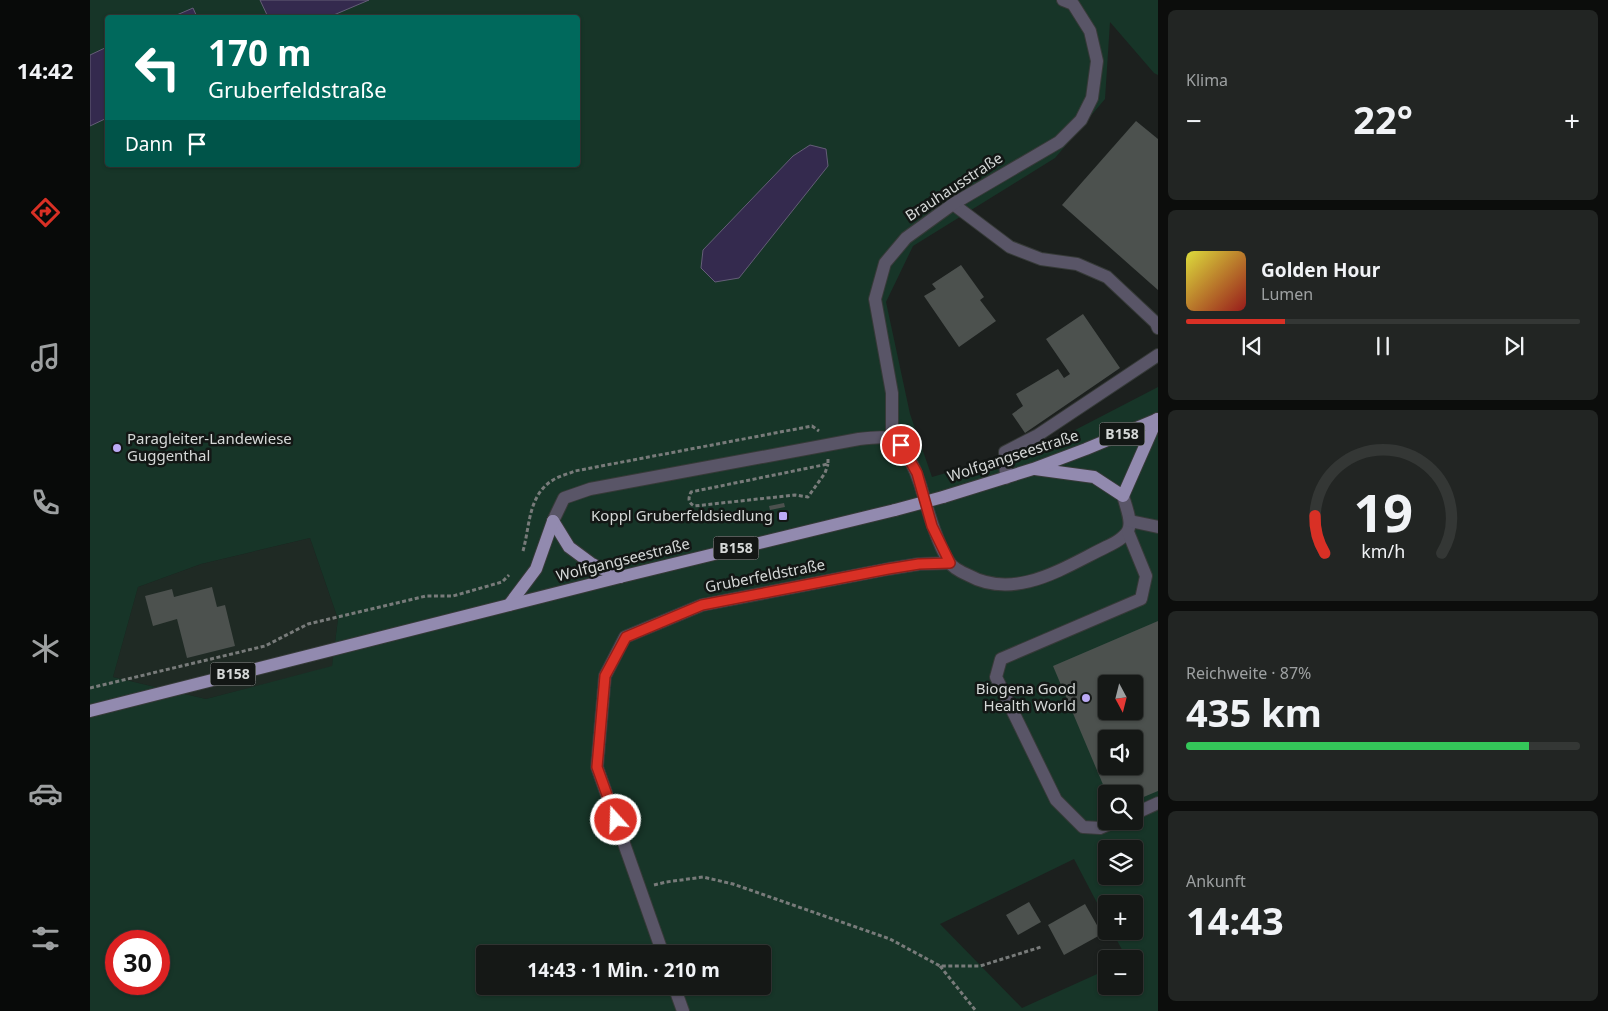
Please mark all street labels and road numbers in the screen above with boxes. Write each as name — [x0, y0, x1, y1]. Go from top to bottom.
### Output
street label: Brauhausstraße — [901, 147, 1006, 225]
road number: B158 — [1100, 422, 1144, 446]
street label: Wolfgangseestraße — [945, 424, 1081, 486]
street label: Wolfgangseestraße — [554, 533, 692, 585]
road number: B158 — [714, 536, 758, 560]
street label: Gruberfeldstraße — [703, 554, 827, 596]
road number: B158 — [210, 662, 256, 686]

